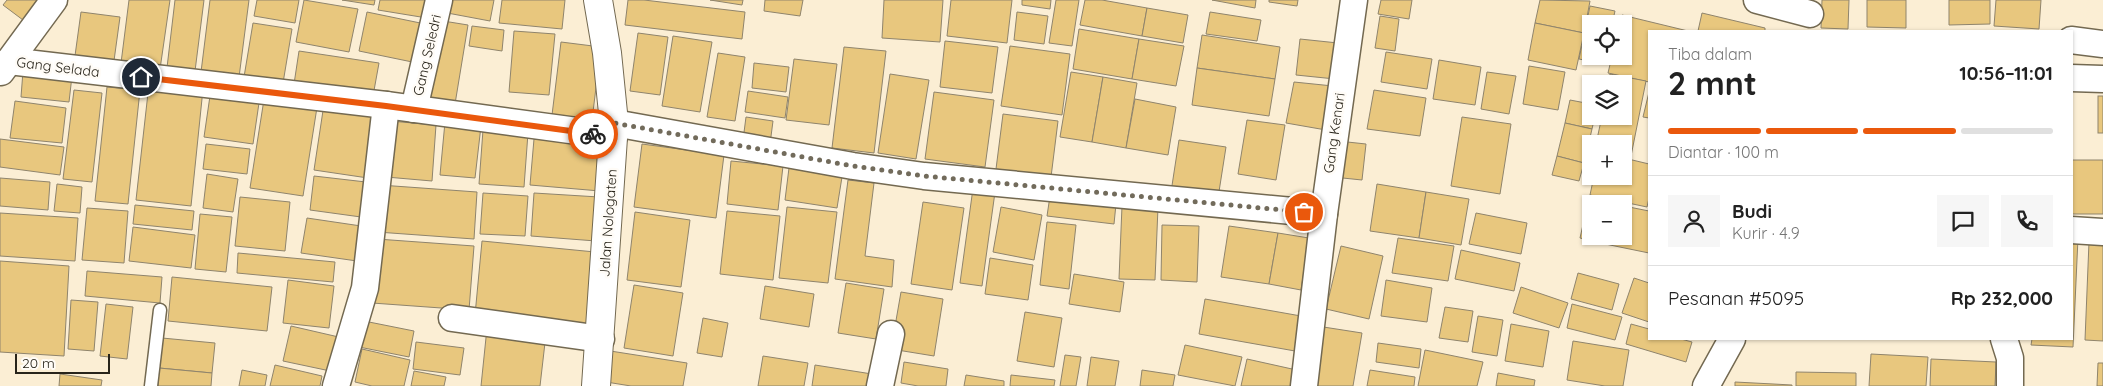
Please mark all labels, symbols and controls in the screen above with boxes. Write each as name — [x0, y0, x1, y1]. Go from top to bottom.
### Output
street label: Gang Seledri — [409, 13, 445, 97]
map controls — [1582, 15, 1632, 245]
button: locate — [1582, 15, 1632, 65]
text: Tiba dalam — [1668, 44, 1752, 64]
street label: Gang Selada — [15, 53, 101, 81]
pin — [120, 56, 162, 98]
text: 10:56–11:01 — [1959, 61, 2053, 85]
icon: home — [127, 63, 155, 91]
text: 2 mnt — [1668, 63, 1757, 103]
button: layers — [1582, 75, 1632, 125]
street label: Gang Kenari — [1319, 92, 1349, 174]
courier — [568, 109, 618, 159]
icon: bike — [579, 120, 607, 148]
button: + — [1582, 135, 1632, 185]
text: Diantar · 100 m — [1668, 142, 1779, 162]
street label: Jalan Nologaten — [595, 168, 621, 278]
pin — [1283, 191, 1325, 233]
button: − — [1582, 195, 1632, 245]
button: person — [1668, 195, 1720, 247]
button: chat — [1937, 195, 1989, 247]
button: phone — [2001, 195, 2053, 247]
icon: bag — [1290, 198, 1318, 226]
text: Budi — [1732, 199, 1772, 223]
text: Kurir · 4.9 — [1732, 223, 1800, 243]
text: Pesanan #5095 — [1668, 286, 1804, 310]
text: Rp 232,000 — [1951, 286, 2053, 310]
scale bar — [15, 351, 110, 374]
text: 20 m — [22, 354, 55, 372]

